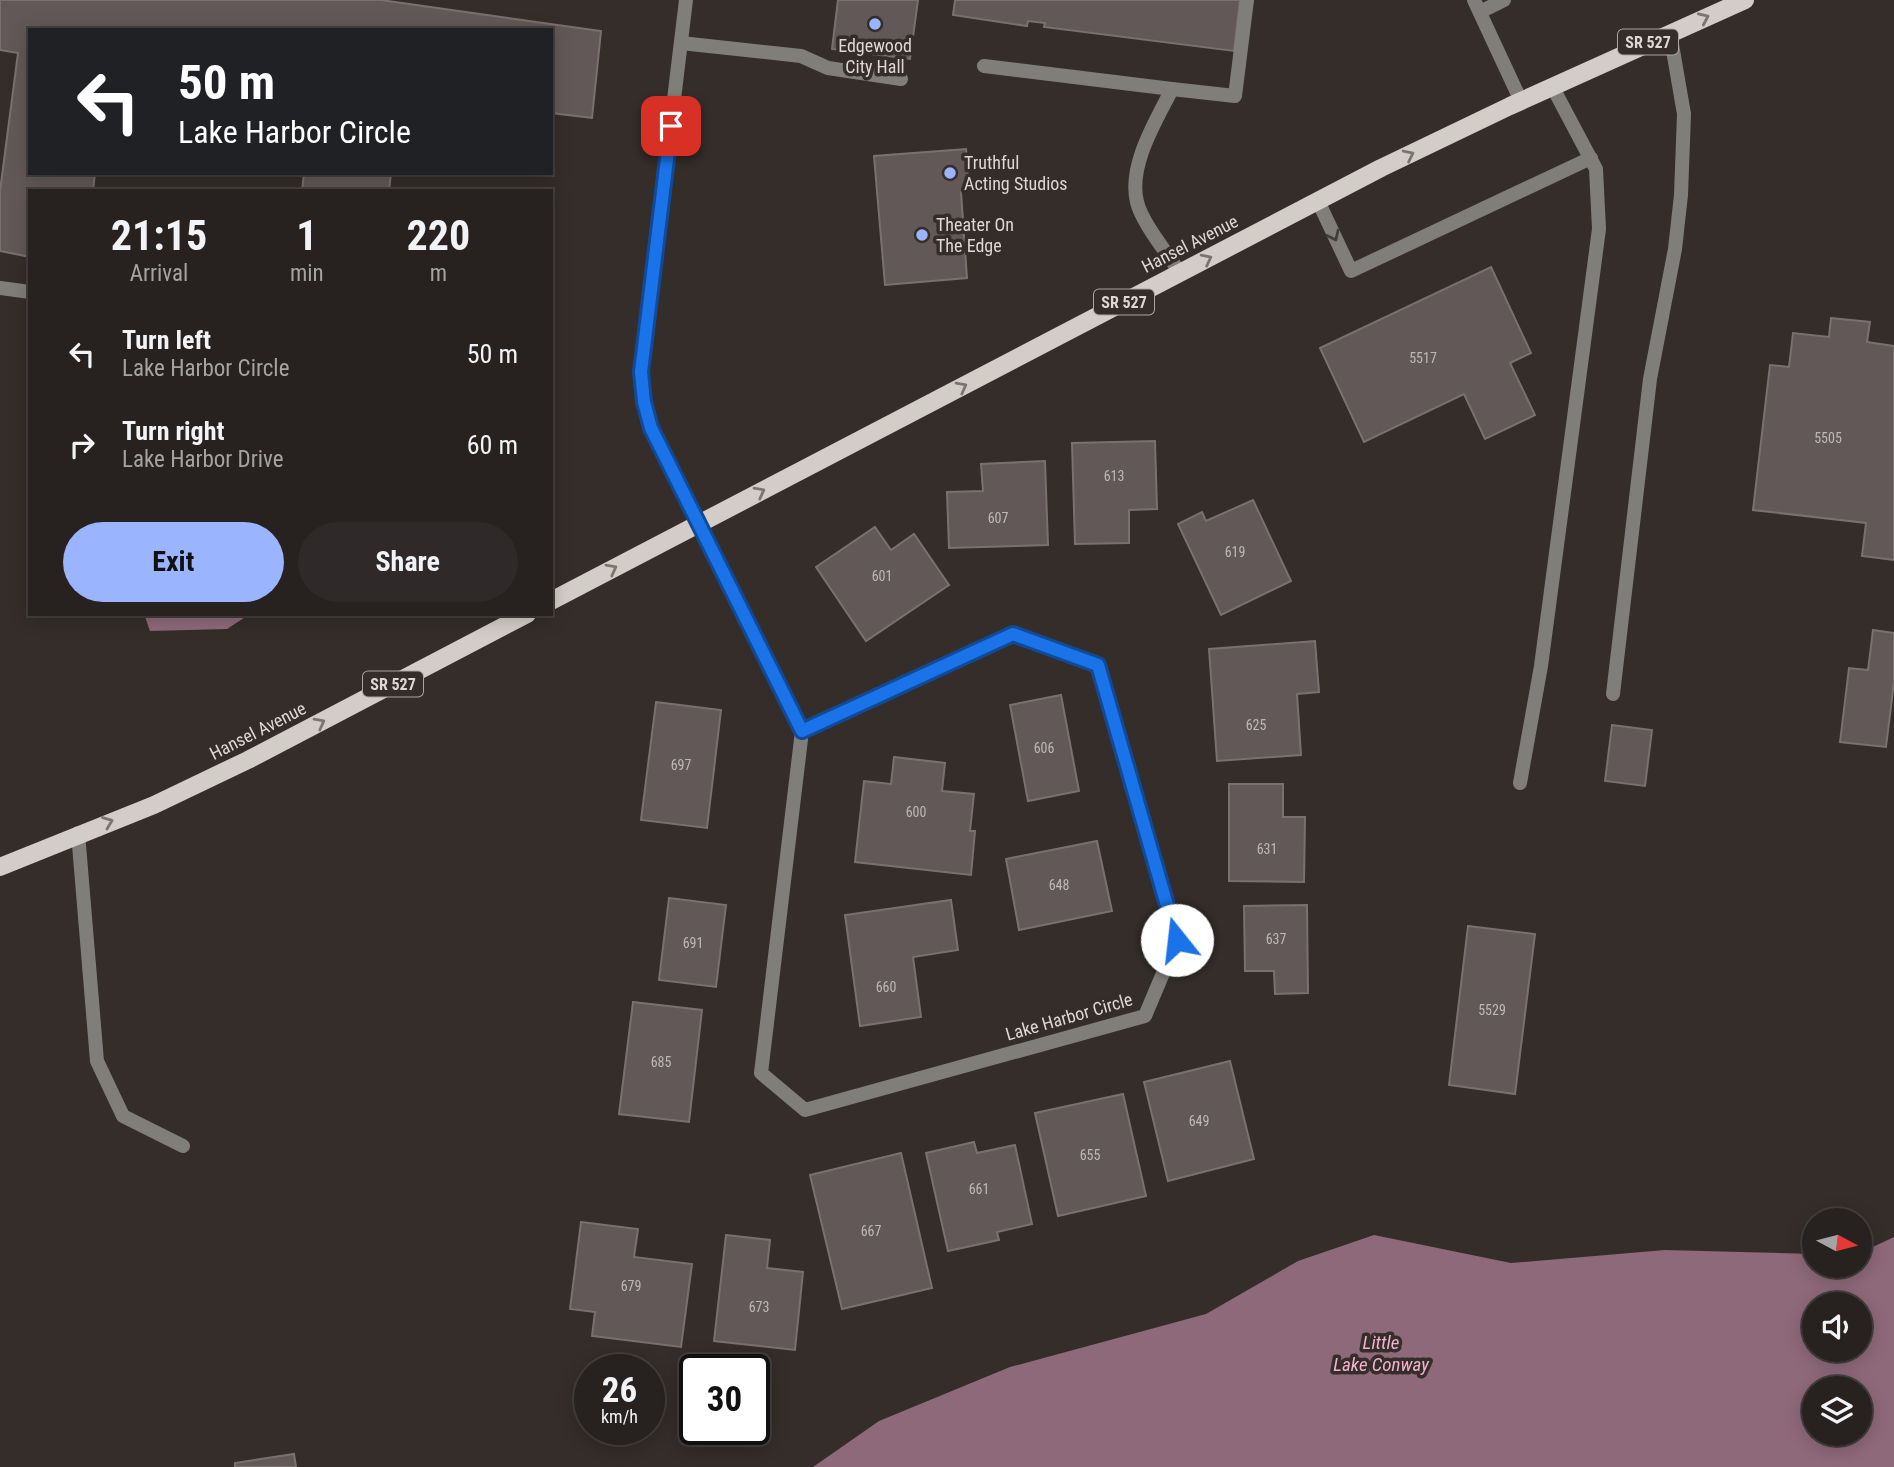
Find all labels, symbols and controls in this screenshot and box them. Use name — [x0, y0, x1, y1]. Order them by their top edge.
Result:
one-way arrow — [1696, 12, 1709, 26]
marker: Edgewood City Hall — [867, 16, 883, 32]
road number: SR 527 — [1618, 30, 1678, 54]
place label: Edgewood City Hall — [838, 35, 912, 77]
text: 50 m — [178, 54, 275, 111]
icon: left — [63, 56, 154, 147]
pin — [641, 96, 701, 156]
icon: arrive — [652, 107, 690, 145]
text: Lake Harbor Circle — [178, 113, 411, 151]
one-way arrow — [1402, 149, 1414, 163]
place label: Truthful Acting Studios — [964, 152, 1068, 194]
marker: Truthful Acting Studios — [942, 165, 958, 181]
street label: Hansel Avenue — [1138, 210, 1241, 277]
text: 21:15 — [111, 211, 207, 260]
text: 1 — [296, 211, 317, 260]
text: 220 — [406, 211, 470, 260]
place label: Theater On The Edge — [936, 214, 1014, 256]
marker: Theater On The Edge — [914, 227, 930, 243]
one-way arrow — [1326, 229, 1340, 241]
one-way arrow — [1200, 254, 1212, 267]
text: Arrival — [130, 260, 188, 287]
text: min — [290, 260, 324, 287]
text: m — [430, 260, 447, 287]
road number: SR 527 — [1094, 290, 1154, 314]
text: Turn left — [122, 325, 211, 355]
icon: left — [63, 335, 101, 373]
text: 50 m — [467, 339, 518, 369]
house number: 5517 — [1409, 350, 1437, 366]
text: Lake Harbor Circle — [122, 355, 289, 382]
one-way arrow — [954, 381, 967, 395]
text: Turn right — [122, 416, 224, 446]
icon: right — [63, 426, 101, 464]
text: 60 m — [467, 430, 518, 460]
house number: 5505 — [1814, 430, 1842, 446]
text: Lake Harbor Drive — [122, 446, 284, 473]
house number: 613 — [1104, 468, 1124, 484]
one-way arrow — [753, 487, 765, 500]
house number: 607 — [988, 510, 1008, 526]
button: Exit — [63, 522, 284, 602]
button: Share — [298, 522, 518, 602]
house number: 619 — [1225, 544, 1245, 560]
one-way arrow — [605, 564, 617, 578]
house number: 601 — [872, 568, 892, 584]
road number: SR 527 — [363, 671, 423, 696]
street label: Hansel Avenue — [206, 697, 309, 764]
one-way arrow — [313, 717, 325, 731]
house number: 625 — [1246, 717, 1266, 733]
house number: 606 — [1034, 740, 1054, 756]
house number: 697 — [671, 757, 691, 773]
house number: 600 — [906, 804, 926, 820]
one-way arrow — [101, 816, 113, 830]
house number: 631 — [1257, 841, 1277, 857]
house number: 648 — [1049, 877, 1069, 893]
position arrow — [1140, 903, 1214, 977]
house number: 637 — [1266, 931, 1286, 947]
house number: 691 — [683, 935, 703, 951]
house number: 660 — [876, 979, 896, 995]
street label: Lake Harbor Circle — [1003, 988, 1135, 1045]
house number: 5529 — [1478, 1002, 1506, 1018]
house number: 685 — [651, 1054, 671, 1070]
house number: 649 — [1189, 1113, 1209, 1129]
house number: 655 — [1080, 1147, 1100, 1163]
house number: 661 — [969, 1181, 989, 1197]
north arrow — [1802, 1208, 1872, 1278]
map controls — [1802, 1208, 1872, 1446]
house number: 667 — [861, 1223, 881, 1239]
house number: 679 — [621, 1278, 641, 1294]
button: sound — [1802, 1292, 1872, 1362]
house number: 673 — [749, 1299, 769, 1315]
water label: Little Lake Conway — [1333, 1331, 1430, 1376]
speed limit sign: 30 — [679, 1354, 770, 1445]
text: 26 — [602, 1370, 637, 1411]
button: layers — [1802, 1376, 1872, 1446]
text: km/h — [601, 1406, 638, 1427]

